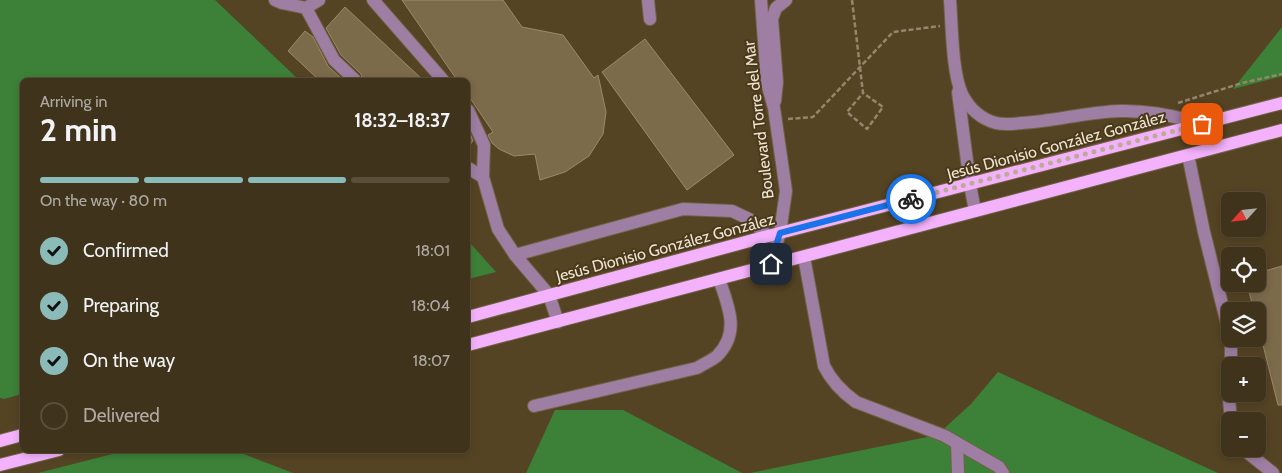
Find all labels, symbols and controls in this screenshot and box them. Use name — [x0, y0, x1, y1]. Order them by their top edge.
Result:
street label: Boulevard Torre del Mar — [739, 39, 778, 200]
text: Arriving in — [40, 92, 107, 111]
pin — [1181, 103, 1223, 145]
street label: Jesús Dionisio González González — [944, 107, 1168, 184]
text: 18:32–18:37 — [354, 109, 450, 132]
text: 2 min — [40, 110, 117, 149]
icon: bag — [1188, 110, 1216, 138]
courier — [886, 174, 936, 224]
icon: bike — [897, 185, 925, 213]
text: On the way · 80 m — [40, 191, 167, 210]
north arrow — [1221, 192, 1266, 238]
map controls — [1221, 192, 1266, 457]
street label: Jesús Dionisio González González — [553, 209, 777, 286]
icon: check — [40, 237, 68, 265]
text: Confirmed — [83, 239, 169, 262]
text: 18:01 — [415, 241, 450, 260]
pin — [750, 243, 792, 285]
button: locate — [1221, 247, 1266, 292]
icon: home — [757, 250, 785, 278]
icon: check — [40, 292, 68, 320]
text: Preparing — [83, 294, 159, 317]
text: 18:04 — [411, 296, 450, 315]
button: layers — [1221, 302, 1266, 347]
icon: check — [40, 347, 68, 375]
text: On the way — [83, 349, 175, 372]
text: 18:07 — [413, 351, 450, 370]
button: + — [1221, 357, 1266, 402]
text: Delivered — [83, 404, 160, 427]
button: − — [1221, 412, 1266, 457]

